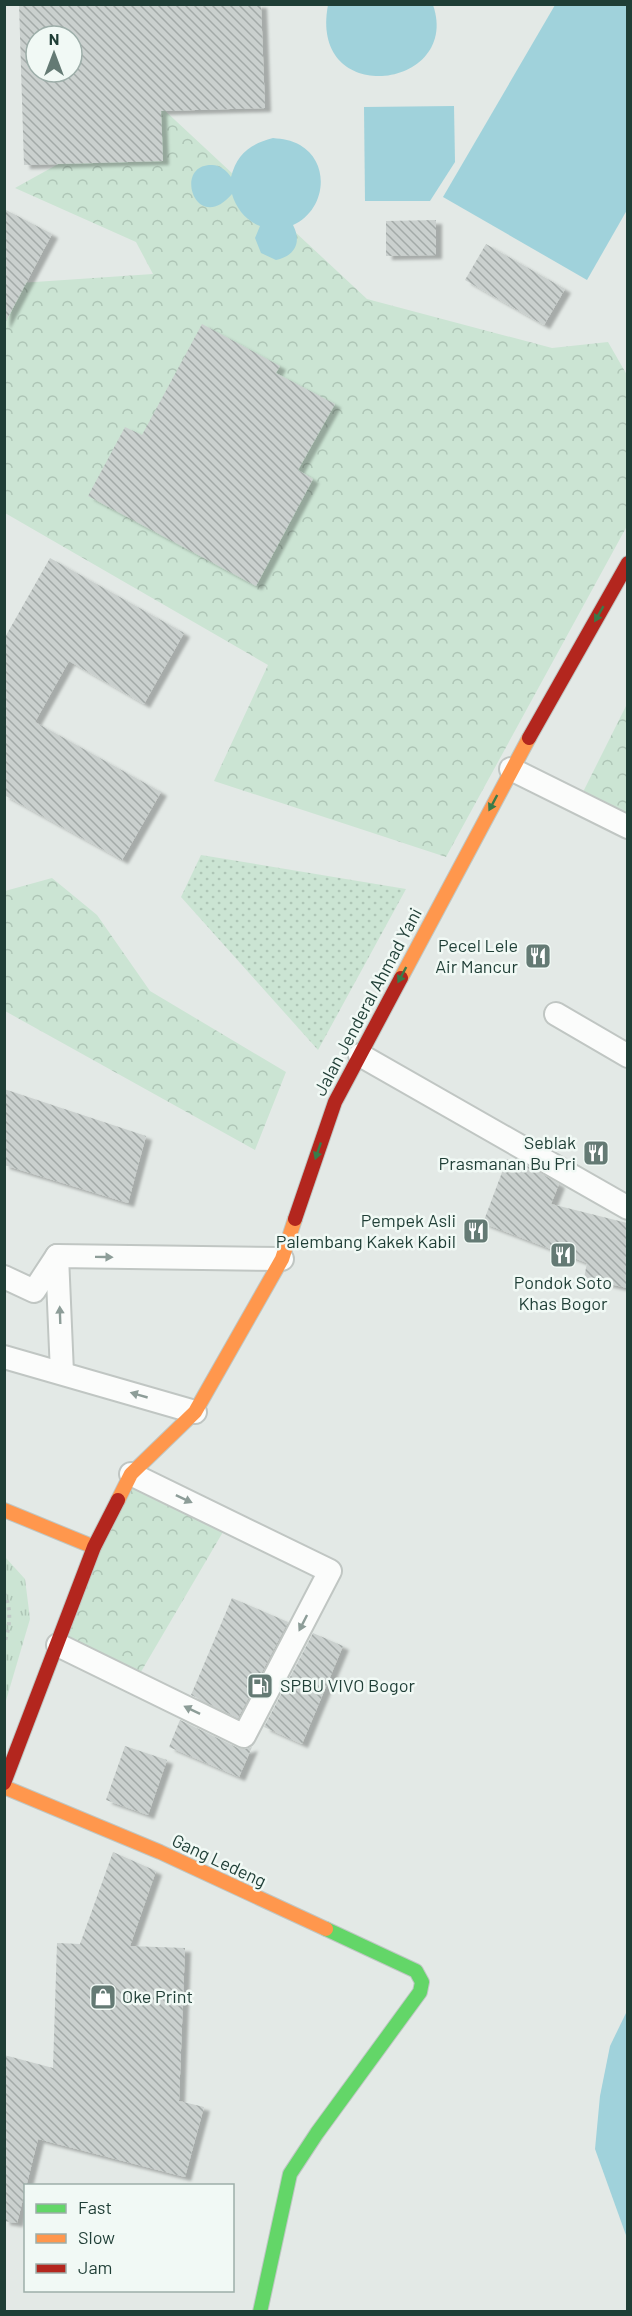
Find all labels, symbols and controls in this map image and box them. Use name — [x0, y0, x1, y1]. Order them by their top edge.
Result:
north arrow — [24, 24, 84, 84]
text: N — [49, 29, 59, 48]
one-way arrow — [594, 606, 604, 623]
one-way arrow — [488, 795, 498, 812]
street label: Jalan Jenderal Ahmad Yani — [308, 904, 426, 1099]
place label: Pecel Lele Air Mancur — [435, 934, 518, 977]
restaurant icon: Pecel Lele Air Mancur — [523, 941, 553, 971]
one-way arrow — [397, 967, 407, 984]
place label: Seblak Prasmanan Bu Pri — [439, 1131, 576, 1174]
restaurant icon: Seblak Prasmanan Bu Pri — [581, 1138, 611, 1168]
one-way arrow — [313, 1142, 323, 1160]
place label: Pempek Asli Palembang Kakek Kabil — [276, 1209, 456, 1252]
restaurant icon: Pempek Asli Palembang Kakek Kabil — [461, 1216, 491, 1246]
restaurant icon: Pondok Soto Khas Bogor — [548, 1240, 578, 1270]
one-way arrow — [94, 1252, 113, 1261]
place label: Pondok Soto Khas Bogor — [514, 1271, 612, 1314]
one-way arrow — [55, 1305, 64, 1324]
one-way arrow — [129, 1390, 147, 1399]
one-way arrow — [176, 1494, 193, 1503]
one-way arrow — [298, 1615, 308, 1632]
fuel station icon: SPBU VIVO Bogor — [245, 1671, 275, 1701]
place label: SPBU VIVO Bogor — [280, 1674, 416, 1696]
one-way arrow — [183, 1706, 200, 1715]
street label: Gang Ledeng — [169, 1829, 270, 1892]
shop icon: Oke Print — [88, 1982, 118, 2012]
place label: Oke Print — [122, 1985, 193, 2007]
legend — [24, 2184, 234, 2292]
text: Fast — [78, 2196, 112, 2218]
text: Slow — [78, 2226, 115, 2248]
text: Jam — [78, 2256, 112, 2278]

